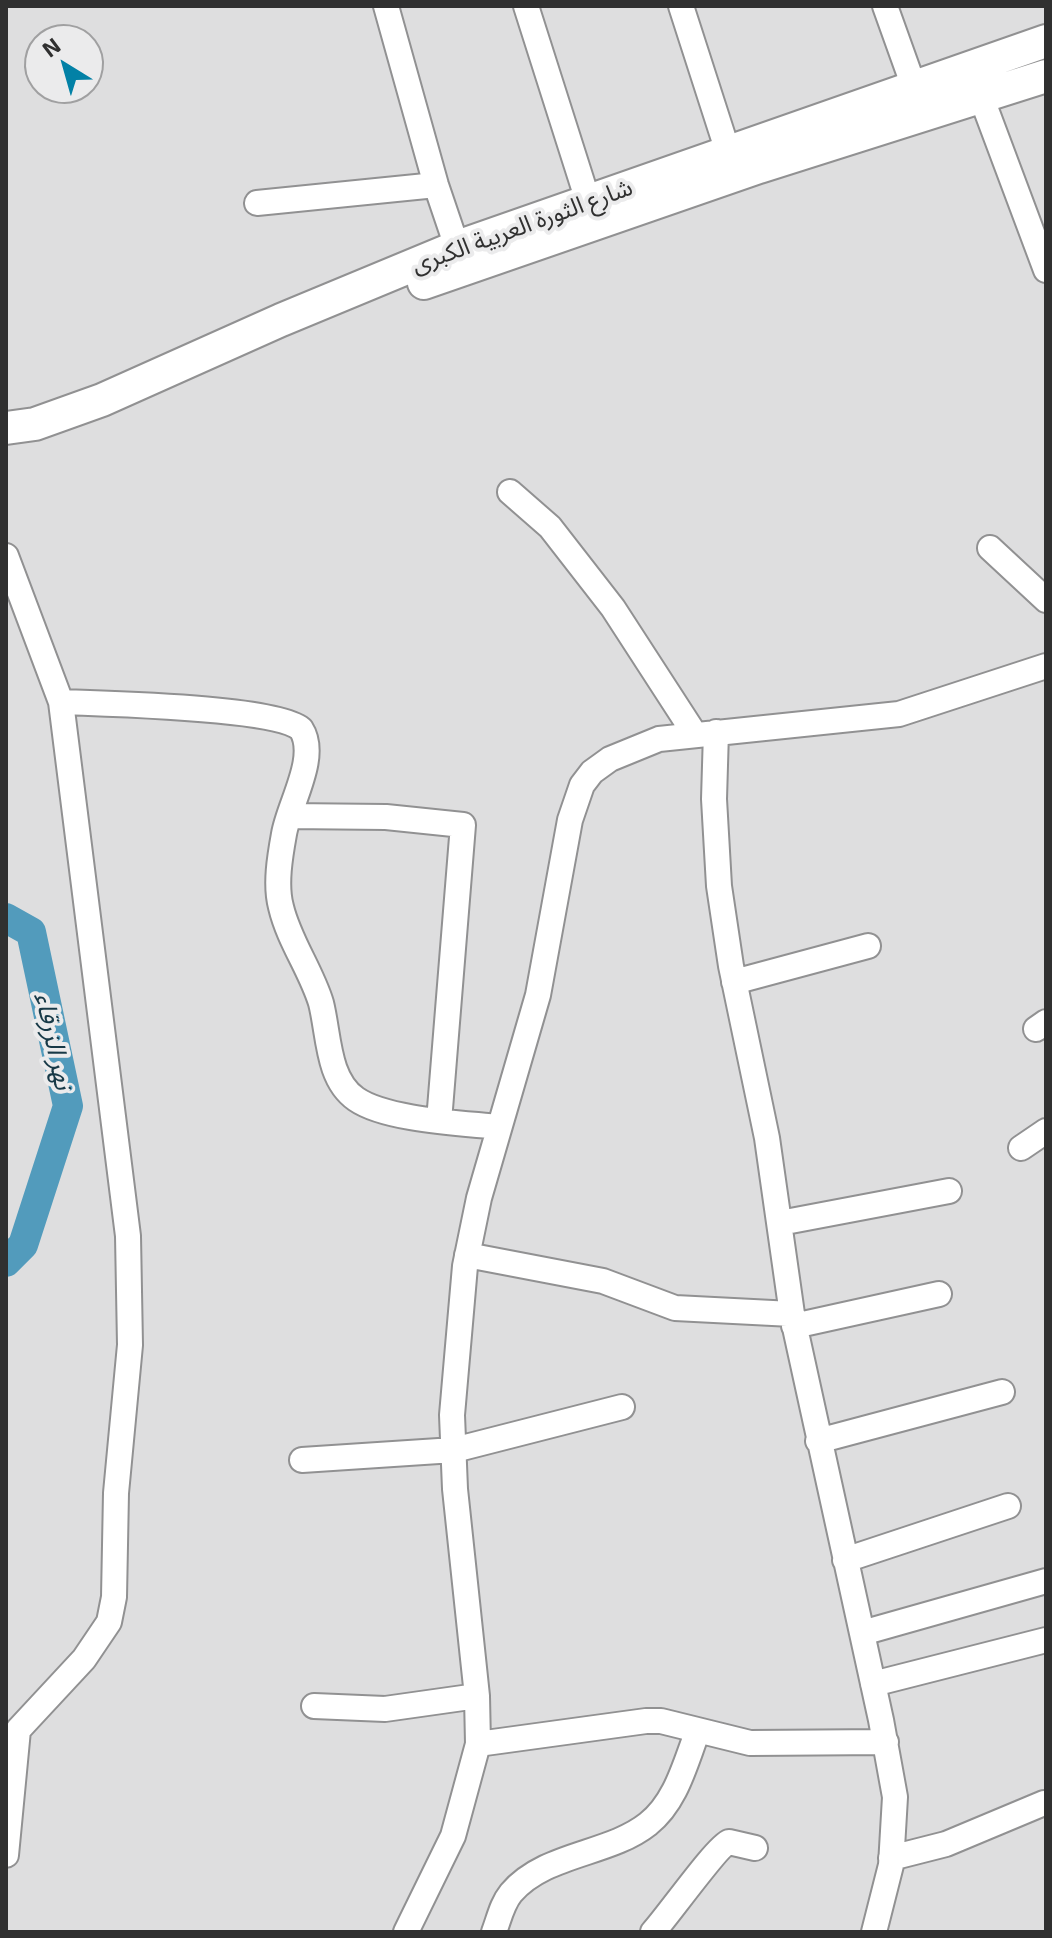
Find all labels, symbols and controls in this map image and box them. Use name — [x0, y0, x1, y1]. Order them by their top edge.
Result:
north arrow — [24, 24, 104, 104]
text: N — [37, 31, 65, 62]
street label: شارع الثورة العربية الكبرى — [408, 173, 636, 279]
water label: نهر الزرقاء — [29, 990, 79, 1092]

